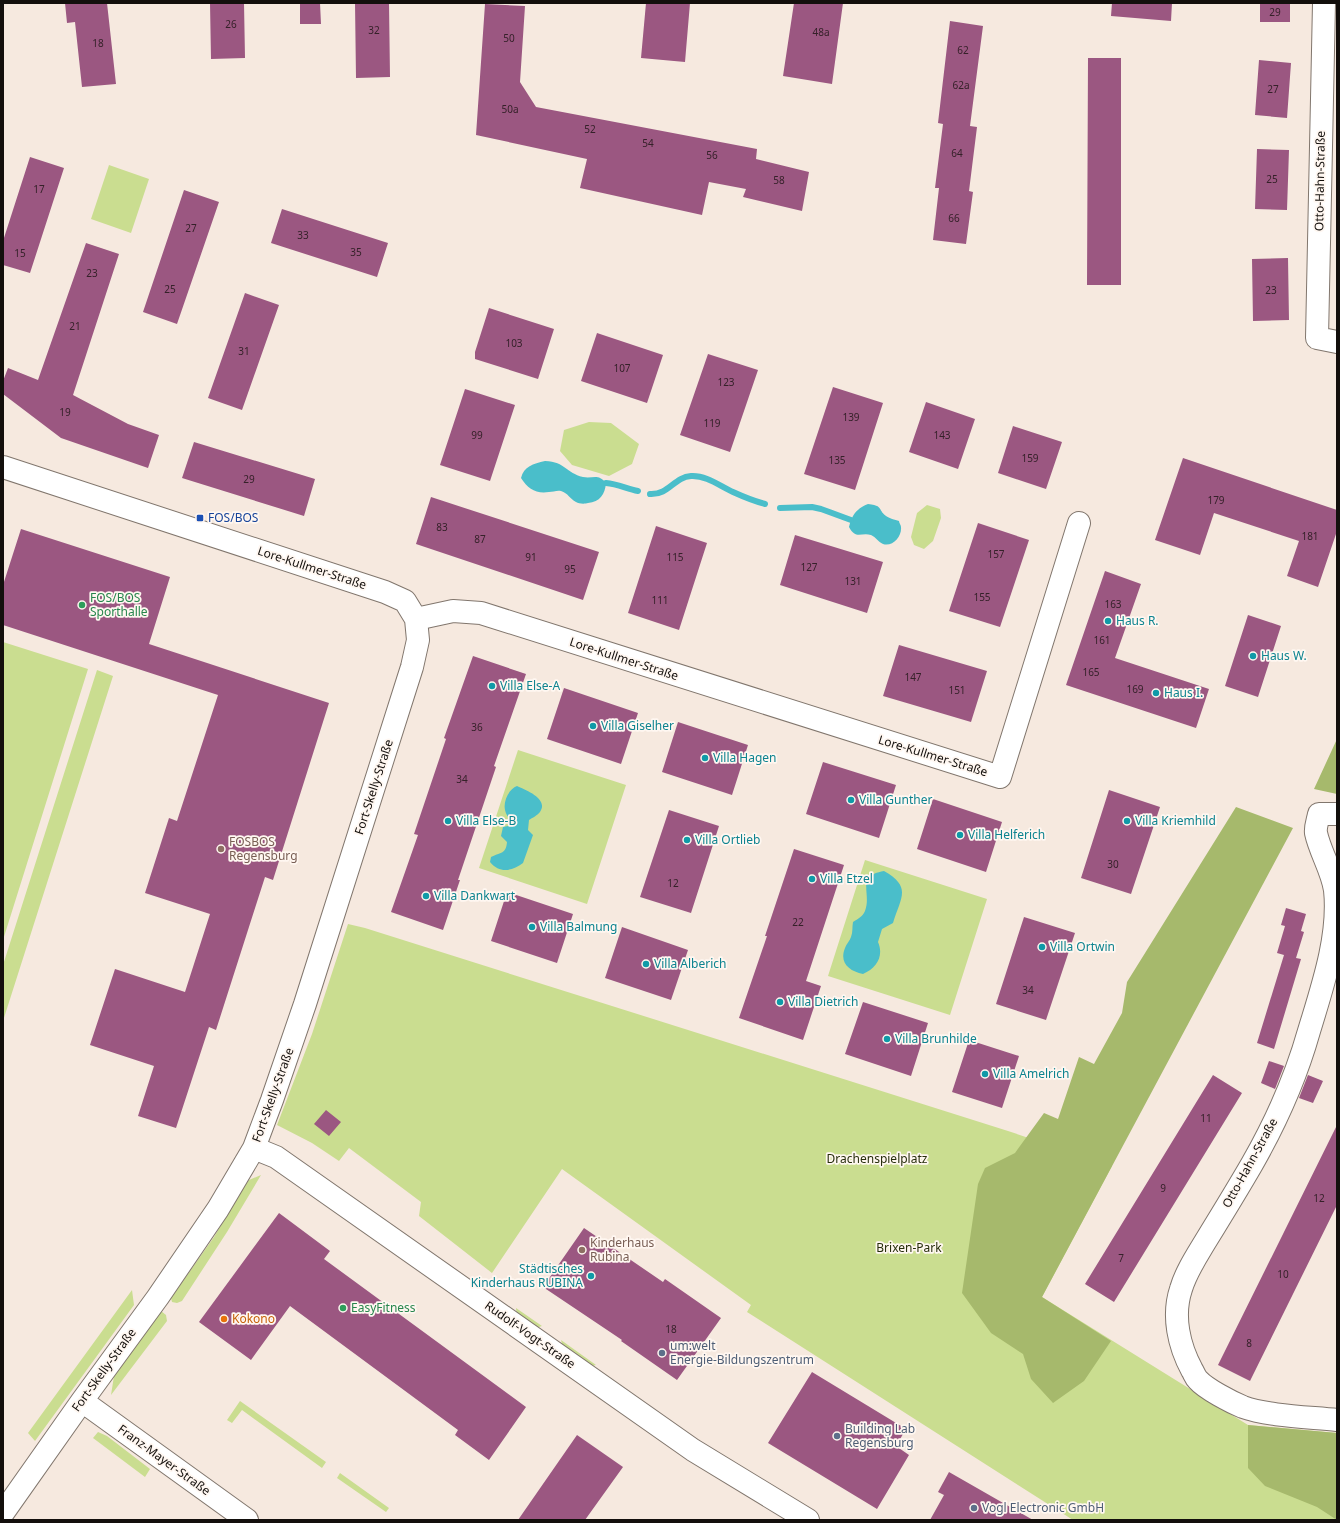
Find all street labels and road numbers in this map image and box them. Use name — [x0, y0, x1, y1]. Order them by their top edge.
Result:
street label: Otto-Hahn-Straße — [1310, 131, 1329, 231]
street label: Lore-Kullmer-Straße — [256, 542, 369, 593]
street label: Lore-Kullmer-Straße — [568, 633, 681, 684]
street label: Lore-Kullmer-Straße — [876, 731, 990, 780]
street label: Fort-Skelly-Straße — [350, 737, 397, 837]
street label: Fort-Skelly-Straße — [248, 1045, 298, 1144]
street label: Otto-Hahn-Straße — [1218, 1115, 1281, 1211]
street label: Rudolf-Vogt-Straße — [482, 1297, 579, 1372]
street label: Fort-Skelly-Straße — [68, 1324, 140, 1415]
street label: Franz-Mayer-Straße — [115, 1420, 214, 1499]

